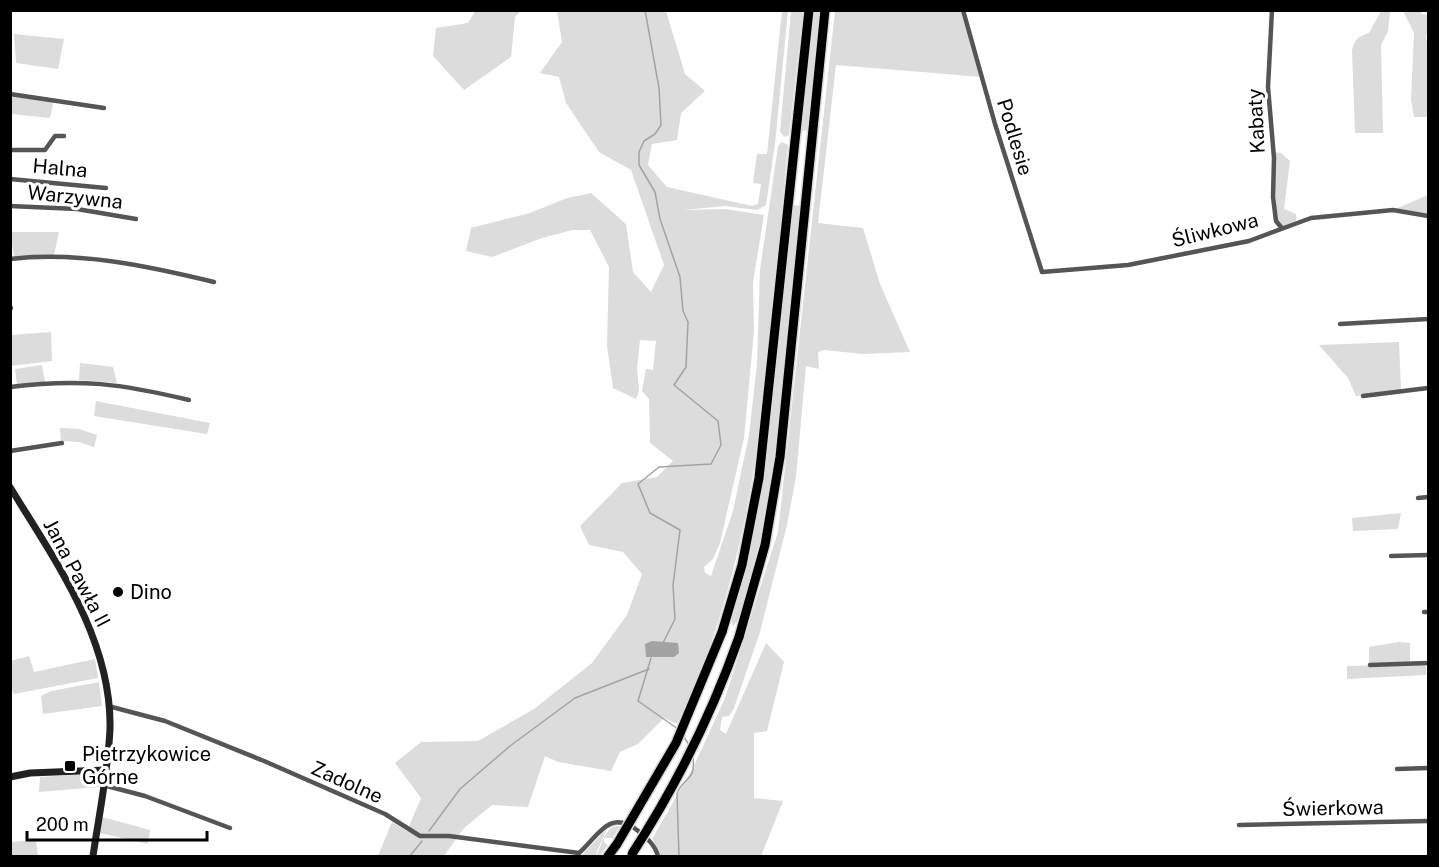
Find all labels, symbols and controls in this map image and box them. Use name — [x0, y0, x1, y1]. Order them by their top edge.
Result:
street label: Kabaty — [1242, 87, 1270, 154]
street label: Podlesie — [992, 96, 1038, 178]
street label: Halna — [32, 154, 88, 182]
street label: Warzywna — [26, 180, 124, 214]
street label: Śliwkowa — [1169, 207, 1261, 252]
street label: Jana Pawła II — [38, 515, 116, 631]
place label: Dino — [130, 580, 172, 604]
marker: Dino — [111, 585, 125, 599]
place label: Pietrzykowice Górne — [82, 742, 211, 789]
street label: Zadolne — [307, 756, 387, 808]
marker: Pietrzykowice Górne — [63, 759, 77, 773]
street label: Świerkowa — [1282, 794, 1384, 821]
scale bar — [27, 804, 207, 842]
text: 200 m — [36, 814, 89, 835]

